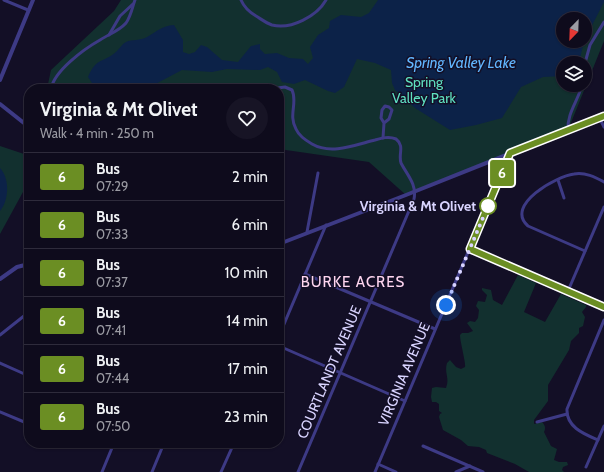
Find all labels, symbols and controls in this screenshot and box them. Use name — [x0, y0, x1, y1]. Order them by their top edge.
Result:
north arrow — [556, 12, 592, 48]
map controls — [556, 12, 592, 92]
water label: Spring Valley Lake — [406, 54, 516, 72]
button: layers — [556, 56, 592, 92]
park label: Spring Valley Park — [392, 73, 457, 107]
button: heart — [226, 97, 268, 139]
text: Virginia & Mt Olivet — [40, 98, 198, 121]
text: Walk · 4 min · 250 m — [40, 125, 154, 141]
text: Bus — [96, 160, 120, 178]
line badge: 6 — [489, 160, 515, 186]
text: 6 — [498, 164, 506, 182]
text: 6 — [58, 168, 66, 186]
text: 2 min — [232, 168, 268, 186]
text: 07:29 — [96, 178, 128, 194]
place label: Virginia & Mt Olivet — [360, 197, 476, 215]
marker: Virginia & Mt Olivet — [479, 197, 497, 215]
text: Bus — [96, 208, 120, 226]
text: 6 — [58, 216, 66, 234]
text: 6 min — [231, 216, 268, 234]
text: 07:33 — [96, 226, 128, 242]
text: Bus — [96, 256, 120, 274]
text: 6 — [58, 264, 66, 282]
text: 10 min — [225, 264, 268, 282]
district label: BURKE ACRES — [301, 273, 405, 291]
text: 07:37 — [96, 274, 128, 290]
your location — [436, 295, 456, 315]
street label: COURTLANDT AVENUE — [293, 302, 365, 441]
text: Bus — [96, 304, 120, 322]
text: 6 — [58, 312, 66, 330]
text: 14 min — [226, 312, 268, 330]
street label: VIRGINIA AVENUE — [374, 319, 434, 428]
text: 07:41 — [96, 322, 126, 338]
text: Bus — [96, 352, 120, 370]
text: 6 — [58, 360, 66, 378]
text: 17 min — [227, 360, 268, 378]
text: 07:44 — [96, 370, 129, 386]
text: Bus — [96, 400, 120, 418]
text: 6 — [58, 408, 66, 426]
text: 23 min — [224, 408, 268, 426]
text: 07:50 — [96, 418, 130, 434]

